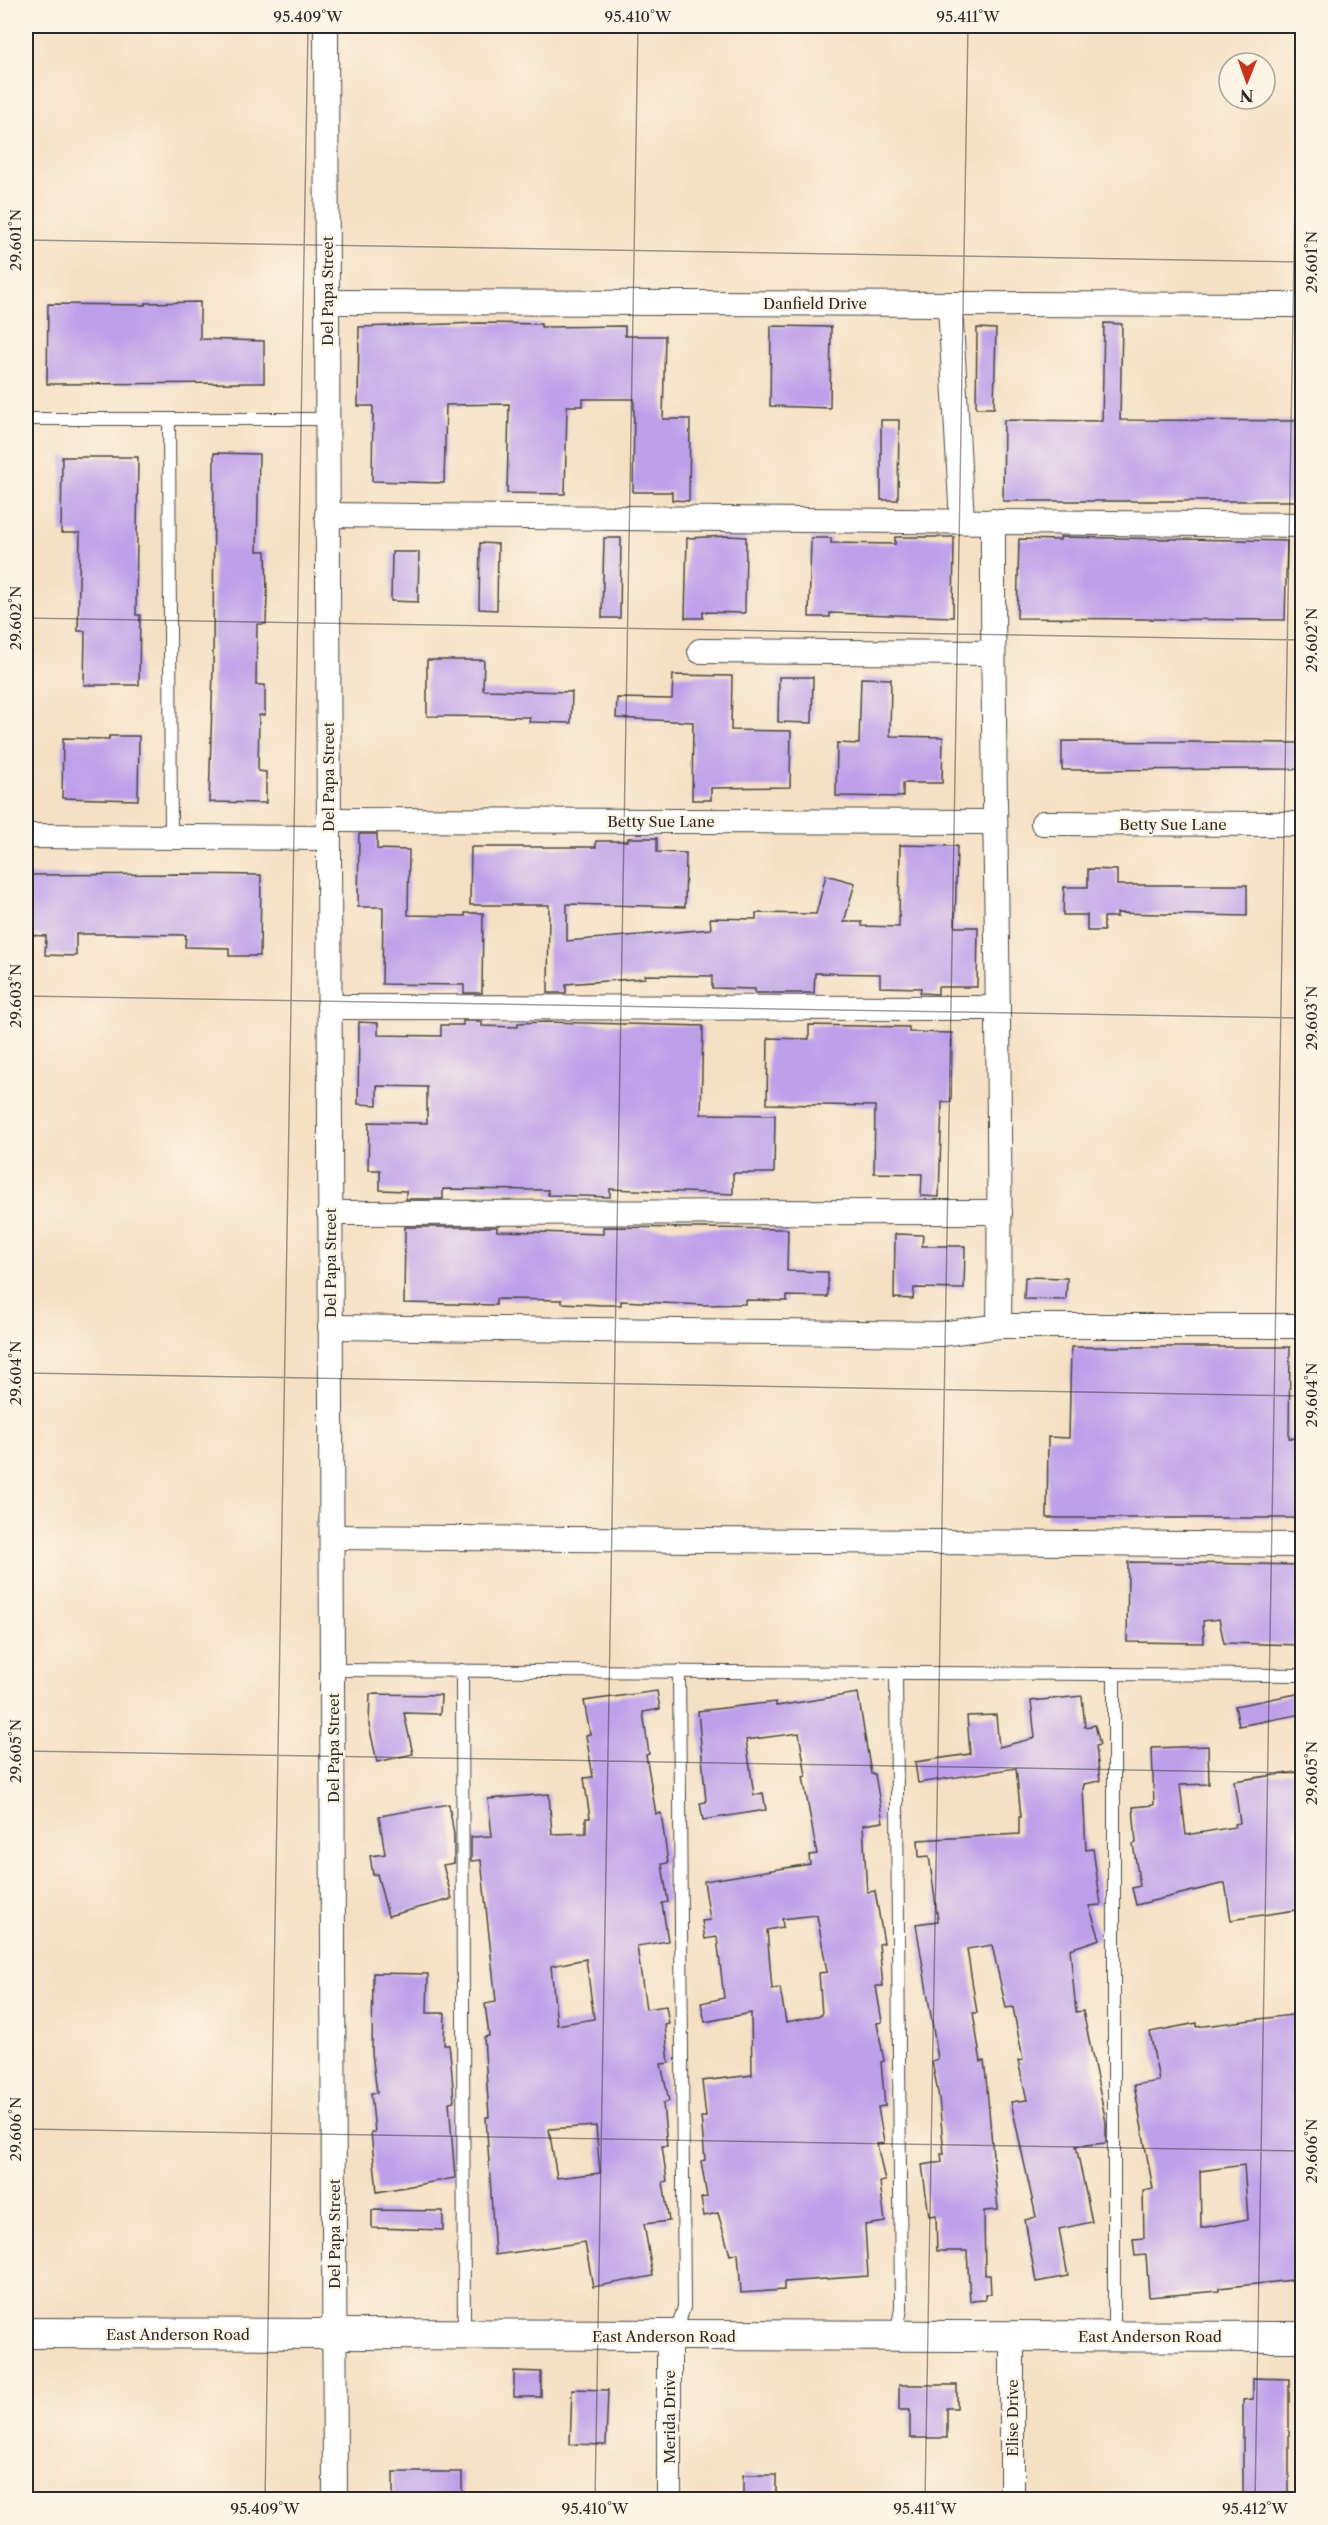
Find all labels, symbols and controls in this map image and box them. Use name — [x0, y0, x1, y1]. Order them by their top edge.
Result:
text: 95.409°W — [273, 7, 343, 26]
text: 95.410°W — [605, 7, 672, 26]
text: 95.411°W — [936, 7, 1000, 26]
north arrow — [1217, 51, 1277, 111]
text: N — [1240, 86, 1254, 106]
text: 29.601°N — [6, 209, 25, 271]
text: 29.601°N — [1302, 231, 1321, 293]
street label: Del Papa Street — [318, 235, 337, 346]
street label: Danfield Drive — [763, 294, 867, 313]
text: 29.602°N — [6, 586, 25, 650]
text: 29.602°N — [1302, 608, 1321, 672]
street label: Del Papa Street — [319, 721, 338, 832]
street label: Betty Sue Lane — [607, 812, 715, 831]
street label: Betty Sue Lane — [1119, 815, 1227, 834]
text: 29.603°N — [6, 964, 25, 1028]
text: 29.603°N — [1302, 986, 1321, 1050]
street label: Del Papa Street — [321, 1207, 340, 1318]
text: 29.604°N — [6, 1341, 25, 1405]
text: 29.604°N — [1302, 1363, 1321, 1427]
street label: Del Papa Street — [324, 1692, 343, 1803]
text: 29.605°N — [6, 1719, 25, 1783]
text: 29.605°N — [1302, 1741, 1321, 1805]
text: 29.606°N — [6, 2097, 25, 2161]
text: 29.606°N — [1302, 2119, 1321, 2183]
street label: Del Papa Street — [325, 2178, 344, 2289]
street label: East Anderson Road — [106, 2325, 250, 2344]
street label: East Anderson Road — [592, 2327, 736, 2346]
street label: East Anderson Road — [1078, 2327, 1222, 2346]
street label: Merida Drive — [660, 2370, 679, 2464]
street label: Elise Drive — [1003, 2379, 1022, 2457]
text: 95.409°W — [230, 2499, 300, 2518]
text: 95.410°W — [562, 2499, 629, 2518]
text: 95.411°W — [893, 2499, 957, 2518]
text: 95.412°W — [1222, 2499, 1289, 2518]

